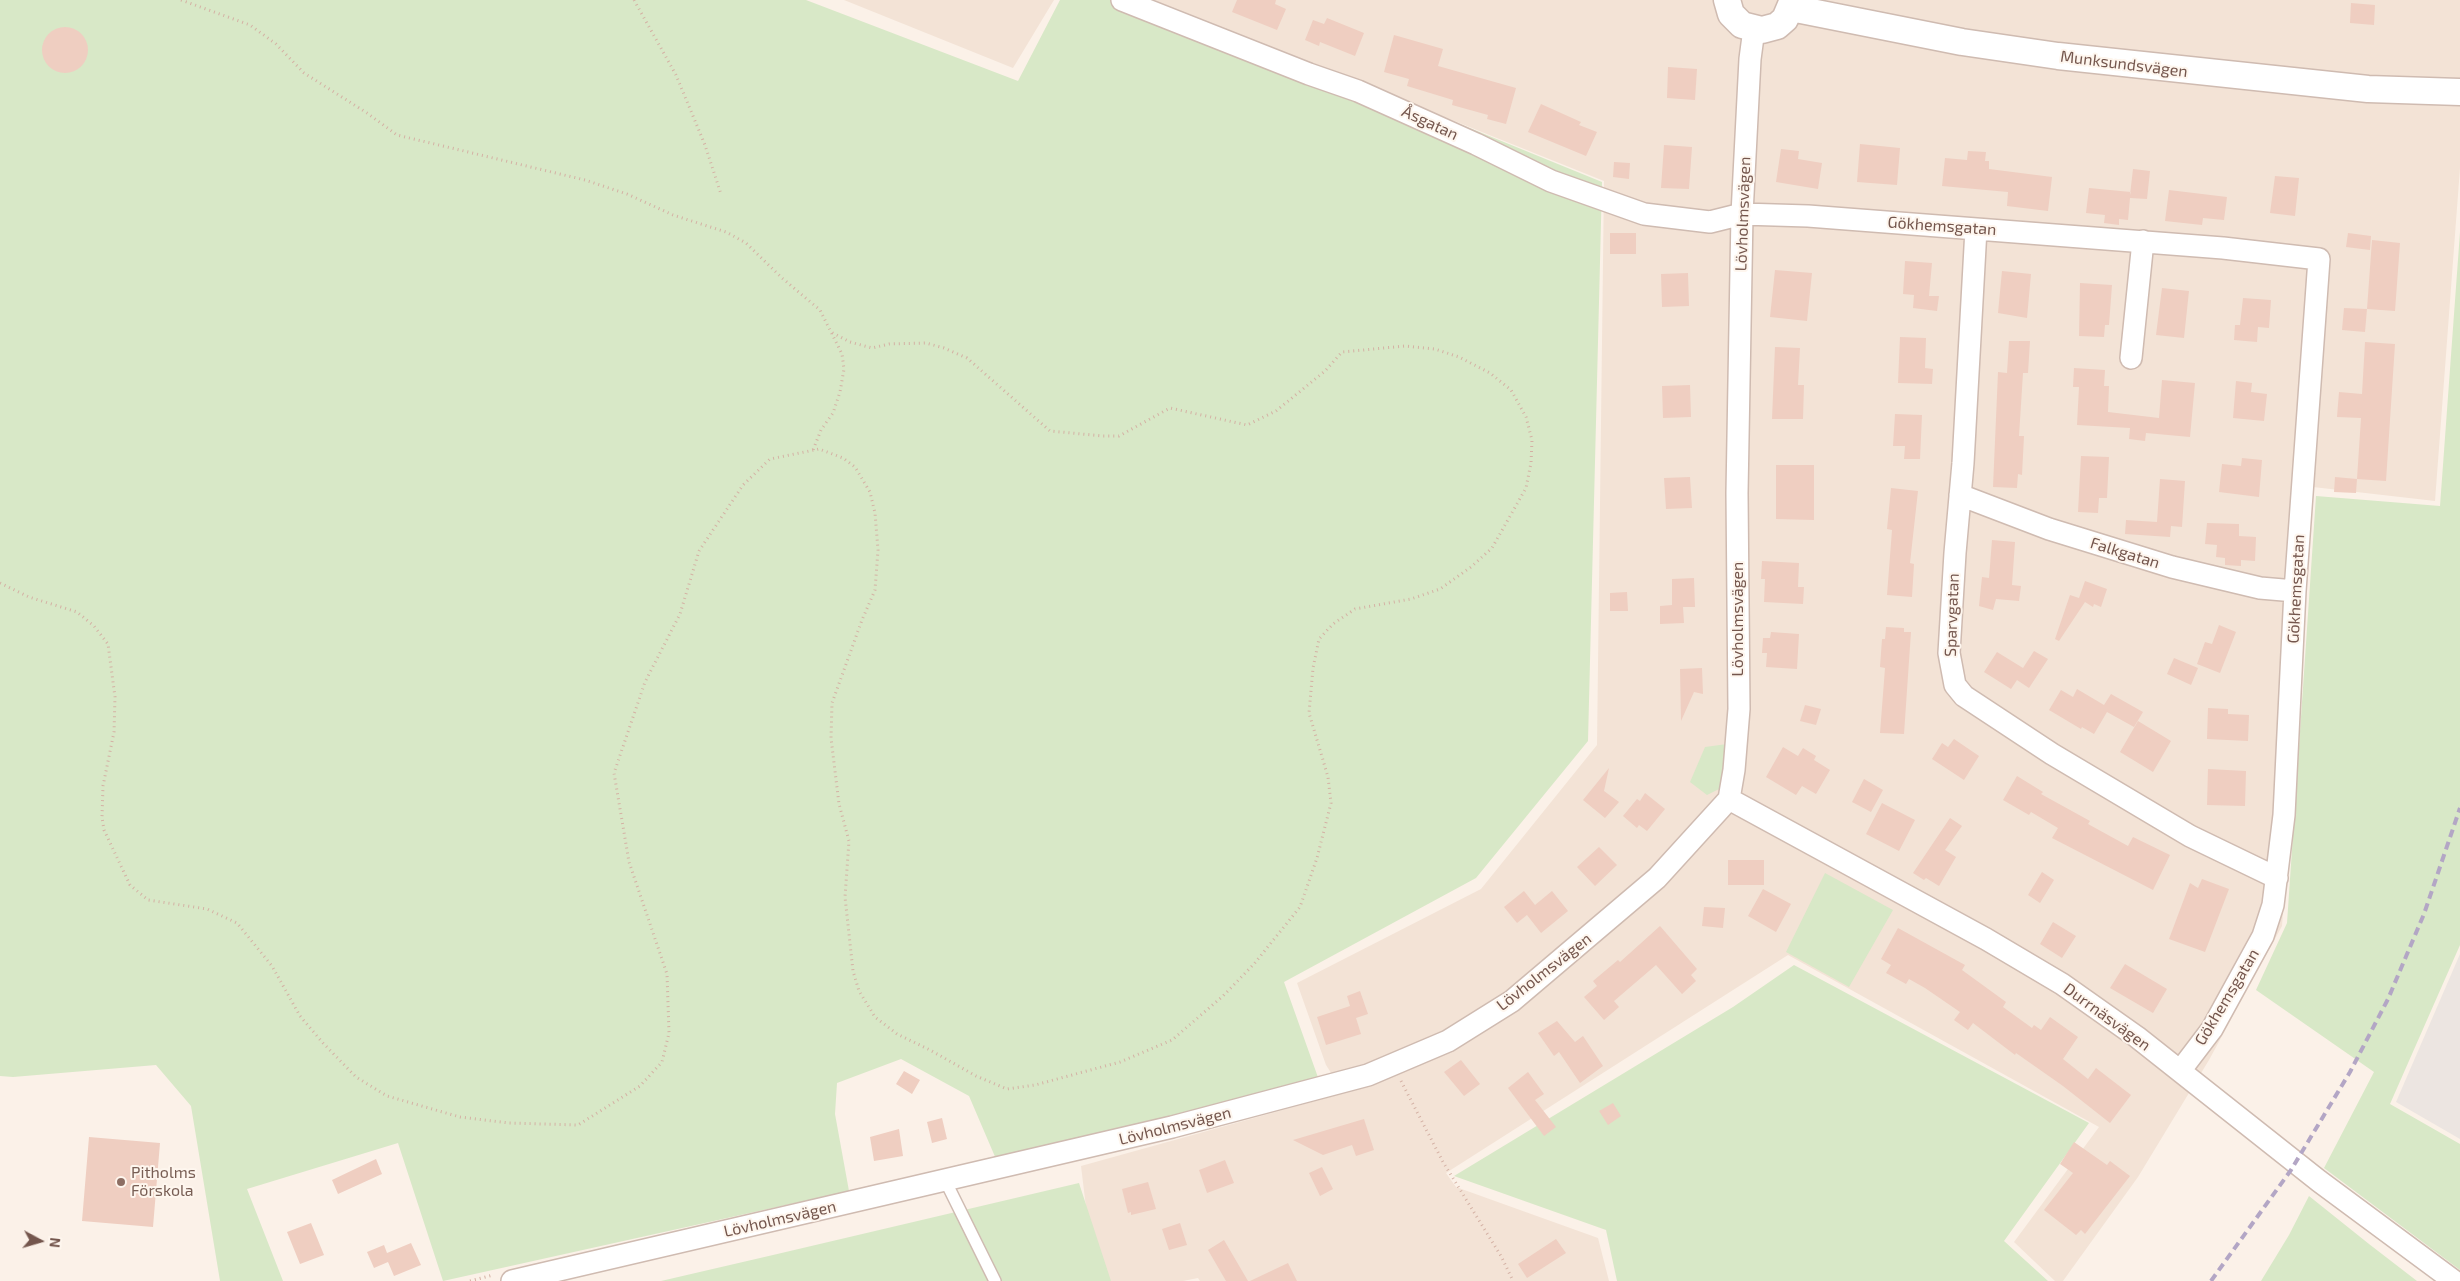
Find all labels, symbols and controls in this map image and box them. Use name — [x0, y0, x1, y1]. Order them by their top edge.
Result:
street label: Munksundsvägen — [2059, 47, 2189, 81]
street label: Åsgatan — [1399, 102, 1461, 144]
street label: Lövholmsvägen — [1731, 156, 1755, 272]
street label: Gökhemsgatan — [1887, 213, 1997, 239]
street label: Falkgatan — [2088, 533, 2162, 573]
street label: Gökhemsgatan — [2284, 534, 2308, 644]
street label: Lövholmsvägen — [1728, 562, 1748, 676]
street label: Sparvgatan — [1941, 573, 1963, 657]
street label: Lövholmsvägen — [1493, 929, 1595, 1015]
street label: Gökhemsgatan — [2191, 945, 2263, 1049]
street label: Durrnäsvägen — [2060, 979, 2154, 1055]
street label: Lövholmsvägen — [1117, 1103, 1233, 1149]
place label: Pitholms Förskola — [131, 1163, 196, 1201]
marker: Pitholms Förskola — [115, 1176, 127, 1188]
street label: Lövholmsvägen — [722, 1197, 838, 1241]
north arrow — [15, 1216, 65, 1266]
text: N — [46, 1237, 64, 1249]

